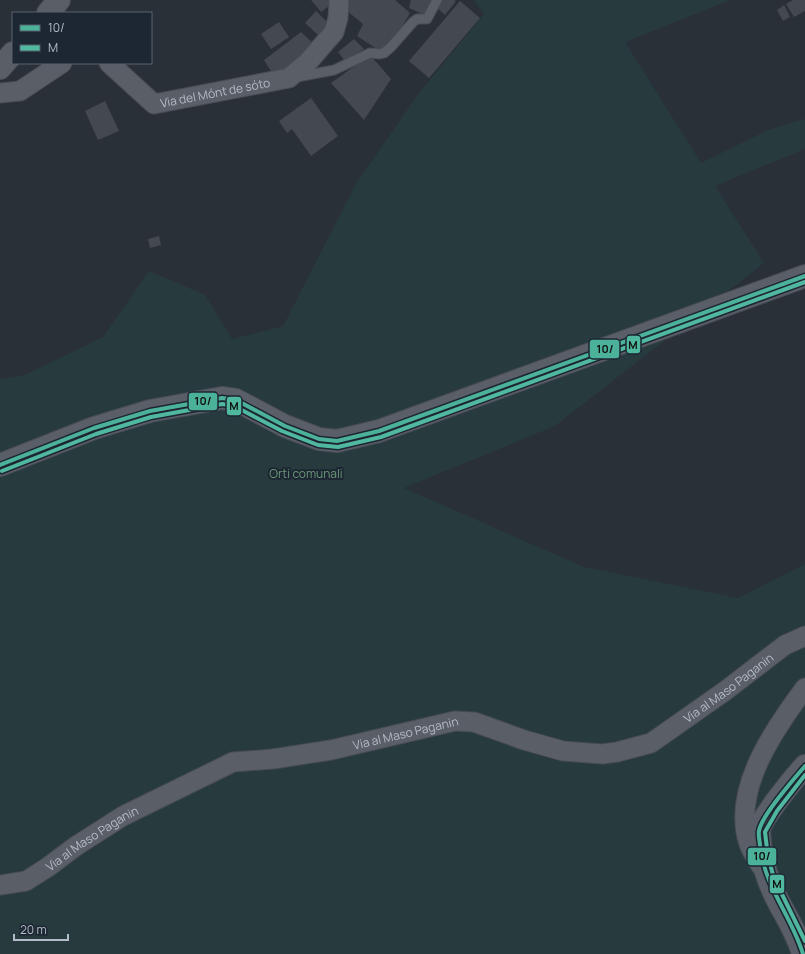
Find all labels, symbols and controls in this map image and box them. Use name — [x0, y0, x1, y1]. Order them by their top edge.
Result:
legend — [12, 12, 152, 64]
text: 10/ — [48, 19, 65, 36]
text: M — [48, 39, 58, 56]
street label: Via del Mónt de sóto — [159, 73, 271, 111]
line badge: M — [626, 335, 641, 354]
text: M — [628, 337, 638, 352]
line badge: 10/ — [589, 339, 620, 359]
text: 10/ — [597, 341, 614, 356]
line badge: 10/ — [188, 392, 218, 411]
text: 10/ — [195, 393, 212, 408]
line badge: M — [226, 396, 242, 416]
text: M — [229, 398, 239, 413]
park label: Orti comunali — [269, 465, 343, 482]
street label: Via al Maso Paganin — [680, 649, 777, 726]
street label: Via al Maso Paganin — [351, 712, 460, 753]
street label: Via al Maso Paganin — [42, 801, 141, 875]
line badge: 10/ — [747, 847, 777, 866]
text: 10/ — [754, 848, 771, 863]
line badge: M — [769, 874, 785, 894]
text: M — [772, 876, 782, 891]
scale bar — [14, 916, 68, 942]
text: 20 m — [20, 921, 47, 938]

